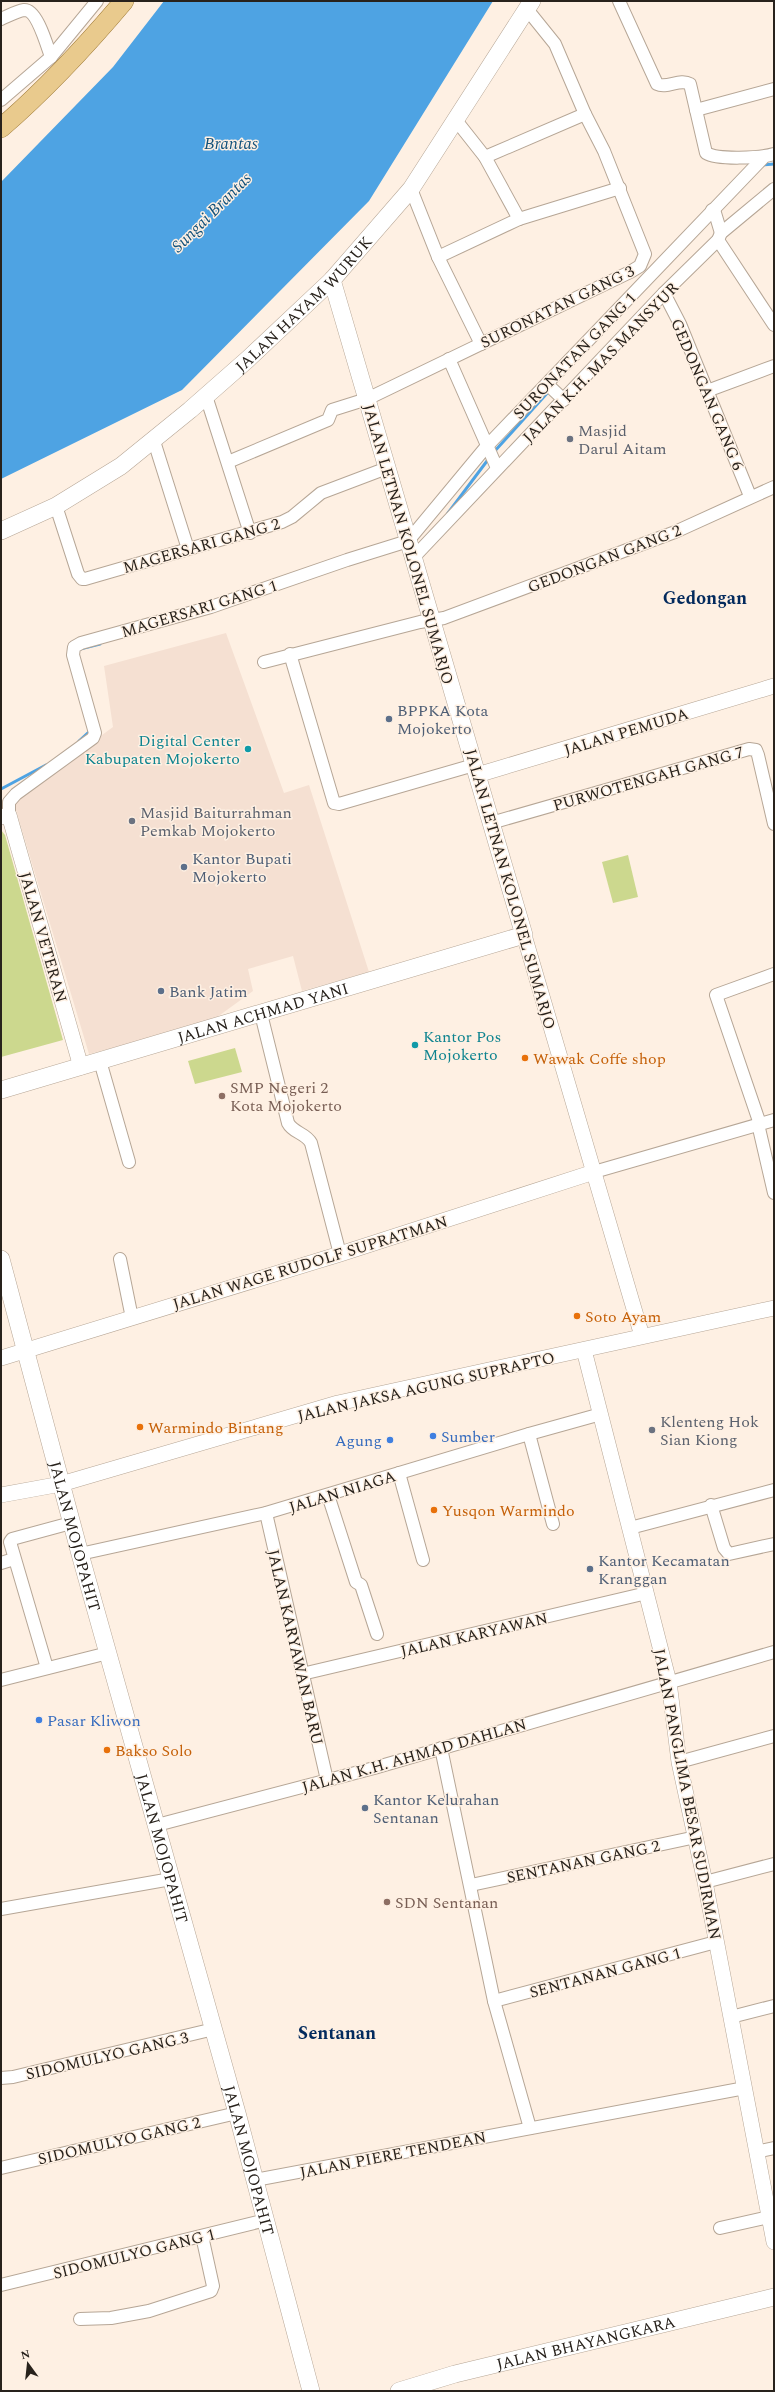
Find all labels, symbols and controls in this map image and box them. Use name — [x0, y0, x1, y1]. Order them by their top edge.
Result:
water label: Brantas — [204, 131, 258, 157]
water label: Sungai Brantas — [166, 167, 258, 259]
street label: JALAN HAYAM WURUK — [230, 231, 378, 378]
street label: SURONATAN GANG 3 — [476, 259, 639, 355]
street label: JALAN K.H. MAS MANSYUR — [517, 276, 685, 449]
street label: SURONATAN GANG 1 — [507, 287, 642, 425]
street label: GEDONGAN GANG 6 — [664, 315, 750, 474]
street label: JALAN LETNAN KOLONEL SUMARJO — [356, 401, 460, 687]
place label: Masjid Darul Aitam — [578, 419, 667, 461]
marker: Masjid Darul Aitam — [565, 434, 575, 444]
street label: MAGERSARI GANG 2 — [120, 512, 283, 580]
street label: GEDONGAN GANG 2 — [524, 519, 685, 599]
street label: MAGERSARI GANG 1 — [118, 574, 280, 644]
district label: Gedongan — [663, 585, 747, 612]
place label: BPPKA Kota Mojokerto — [397, 699, 488, 741]
street label: JALAN PEMUDA — [561, 702, 691, 762]
marker: BPPKA Kota Mojokerto — [384, 714, 394, 724]
place label: Digital Center Kabupaten Mojokerto — [85, 729, 240, 771]
street label: PURWOTENGAH GANG 7 — [550, 740, 747, 818]
marker: Digital Center Kabupaten Mojokerto — [243, 744, 253, 754]
street label: JALAN LETNAN KOLONEL SUMARJO — [458, 746, 562, 1032]
place label: Masjid Baiturrahman Pemkab Mojokerto — [140, 801, 292, 843]
marker: Masjid Baiturrahman Pemkab Mojokerto — [127, 816, 137, 826]
place label: Kantor Bupati Mojokerto — [192, 847, 292, 889]
marker: Kantor Bupati Mojokerto — [179, 862, 189, 872]
street label: JALAN VETERAN — [13, 869, 73, 1005]
street label: JALAN ACHMAD YANI — [175, 977, 351, 1050]
place label: Bank Jatim — [169, 980, 248, 1004]
marker: Bank Jatim — [156, 986, 166, 996]
place label: Kantor Pos Mojokerto — [423, 1025, 501, 1067]
marker: Kantor Pos Mojokerto — [410, 1040, 420, 1050]
place label: Wawak Coffe shop — [533, 1047, 666, 1071]
marker: Wawak Coffe shop — [520, 1053, 530, 1063]
place label: SMP Negeri 2 Kota Mojokerto — [230, 1076, 342, 1118]
marker: SMP Negeri 2 Kota Mojokerto — [217, 1091, 227, 1101]
street label: JALAN WAGE RUDOLF SUPRATMAN — [170, 1210, 451, 1316]
place label: Soto Ayam — [585, 1305, 662, 1329]
marker: Soto Ayam — [572, 1311, 582, 1321]
street label: JALAN JAKSA AGUNG SUPRAPTO — [295, 1346, 557, 1428]
place label: Klenteng Hok Sian Kiong — [660, 1410, 759, 1452]
place label: Warmindo Bintang — [148, 1416, 283, 1440]
marker: Warmindo Bintang — [135, 1422, 145, 1432]
place label: Sumber — [441, 1425, 495, 1449]
marker: Klenteng Hok Sian Kiong — [647, 1425, 657, 1435]
place label: Agung — [335, 1429, 382, 1453]
marker: Sumber — [428, 1431, 438, 1441]
marker: Agung — [385, 1435, 395, 1445]
street label: JALAN MOJOPAHIT — [43, 1459, 107, 1614]
street label: JALAN NIAGA — [286, 1464, 399, 1520]
place label: Yusqon Warmindo — [442, 1499, 575, 1523]
marker: Yusqon Warmindo — [429, 1505, 439, 1515]
street label: JALAN KARYAWAN BARU — [261, 1547, 329, 1747]
place label: Kantor Kecamatan Kranggan — [598, 1549, 730, 1591]
marker: Kantor Kecamatan Kranggan — [585, 1564, 595, 1574]
street label: JALAN KARYAWAN — [398, 1606, 550, 1664]
street label: JALAN PANGLIMA BESAR SUDIRMAN — [647, 1646, 727, 1942]
place label: Pasar Kliwon — [47, 1709, 141, 1733]
street label: JALAN K.H. AHMAD DAHLAN — [299, 1712, 529, 1800]
marker: Pasar Kliwon — [34, 1715, 44, 1725]
place label: Bakso Solo — [115, 1739, 192, 1763]
marker: Bakso Solo — [102, 1745, 112, 1755]
street label: JALAN MOJOPAHIT — [129, 1771, 194, 1926]
place label: Kantor Kelurahan Sentanan — [373, 1788, 499, 1830]
marker: Kantor Kelurahan Sentanan — [360, 1803, 370, 1813]
street label: SENTANAN GANG 2 — [504, 1834, 662, 1890]
place label: SDN Sentanan — [395, 1891, 498, 1915]
marker: SDN Sentanan — [382, 1897, 392, 1907]
street label: SENTANAN GANG 1 — [527, 1941, 684, 2005]
district label: Sentanan — [298, 2020, 376, 2047]
street label: SIDOMULYO GANG 3 — [24, 2026, 191, 2086]
street label: JALAN MOJOPAHIT — [217, 2083, 280, 2239]
street label: SIDOMULYO GANG 2 — [36, 2111, 203, 2171]
street label: JALAN PIERE TENDEAN — [298, 2125, 489, 2185]
street label: SIDOMULYO GANG 1 — [51, 2222, 218, 2286]
street label: JALAN BHAYANGKARA — [494, 2310, 678, 2377]
north arrow — [8, 2344, 48, 2384]
text: N — [19, 2345, 32, 2364]

